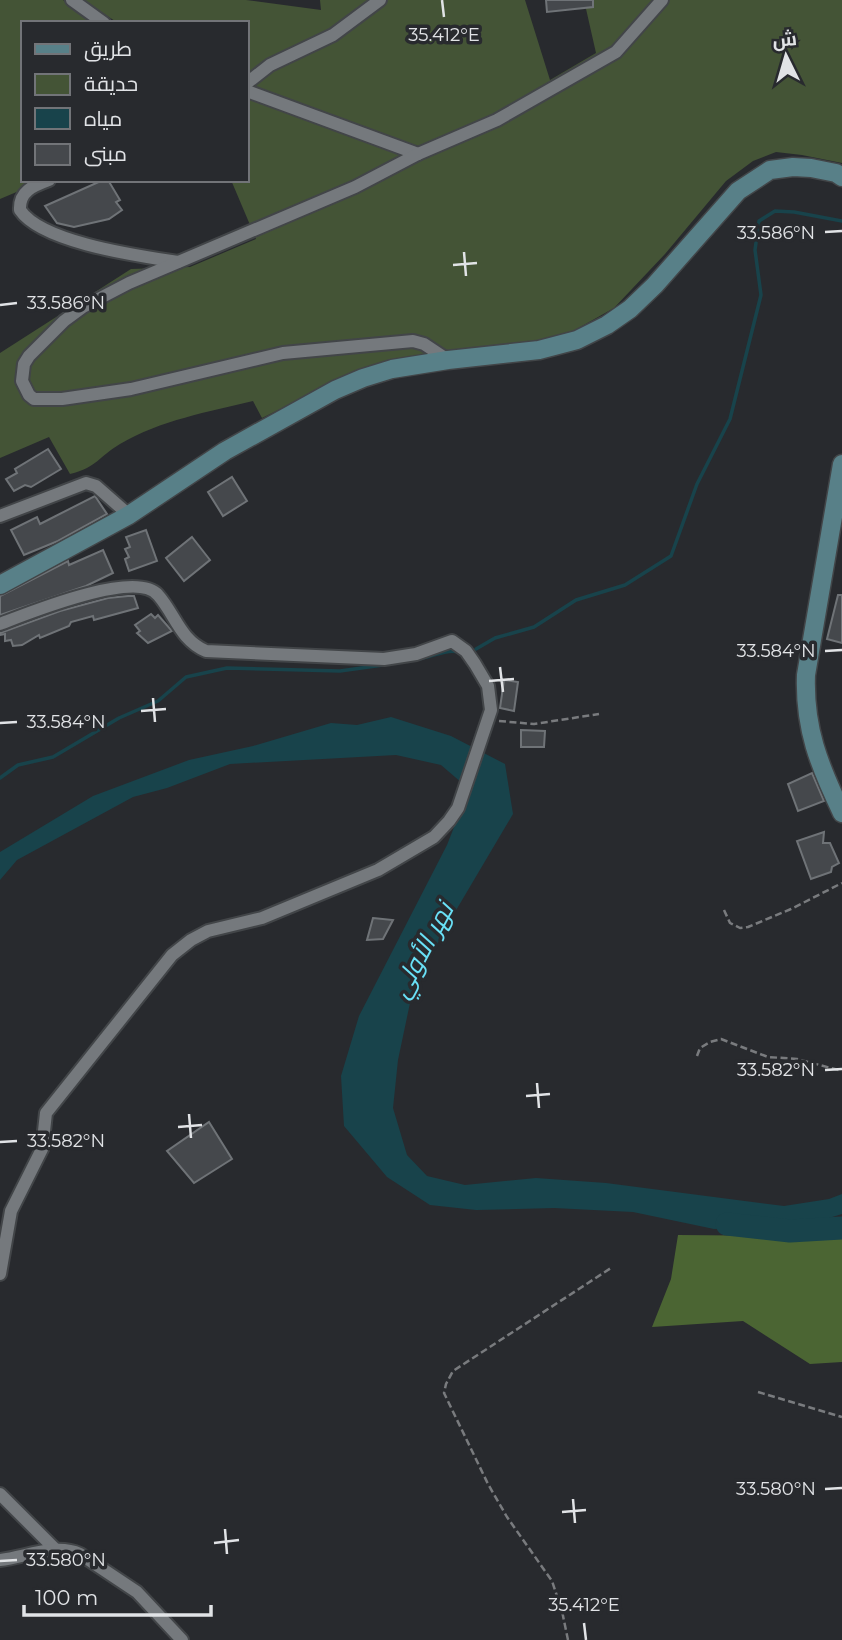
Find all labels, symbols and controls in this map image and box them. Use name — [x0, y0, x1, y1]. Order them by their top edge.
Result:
legend — [21, 21, 248, 182]
north arrow — [751, 21, 821, 91]
text: 35.412°E — [408, 24, 480, 46]
text: ش — [771, 27, 798, 52]
text: طريق — [84, 36, 132, 62]
text: حديقة — [84, 71, 138, 96]
text: مياه — [84, 106, 122, 131]
text: مبنى — [84, 141, 127, 167]
text: 33.586°N — [737, 222, 815, 244]
text: 33.586°N — [27, 292, 105, 314]
text: 33.584°N — [736, 640, 816, 662]
text: 33.584°N — [26, 711, 106, 733]
water label: نهر الأولي — [384, 894, 466, 1005]
text: 33.582°N — [737, 1059, 815, 1081]
text: 33.582°N — [27, 1130, 105, 1152]
text: 33.580°N — [736, 1478, 816, 1500]
text: 33.580°N — [26, 1549, 106, 1571]
scale bar — [24, 1574, 212, 1618]
text: 100 m — [35, 1585, 98, 1610]
text: 35.412°E — [548, 1594, 620, 1616]

